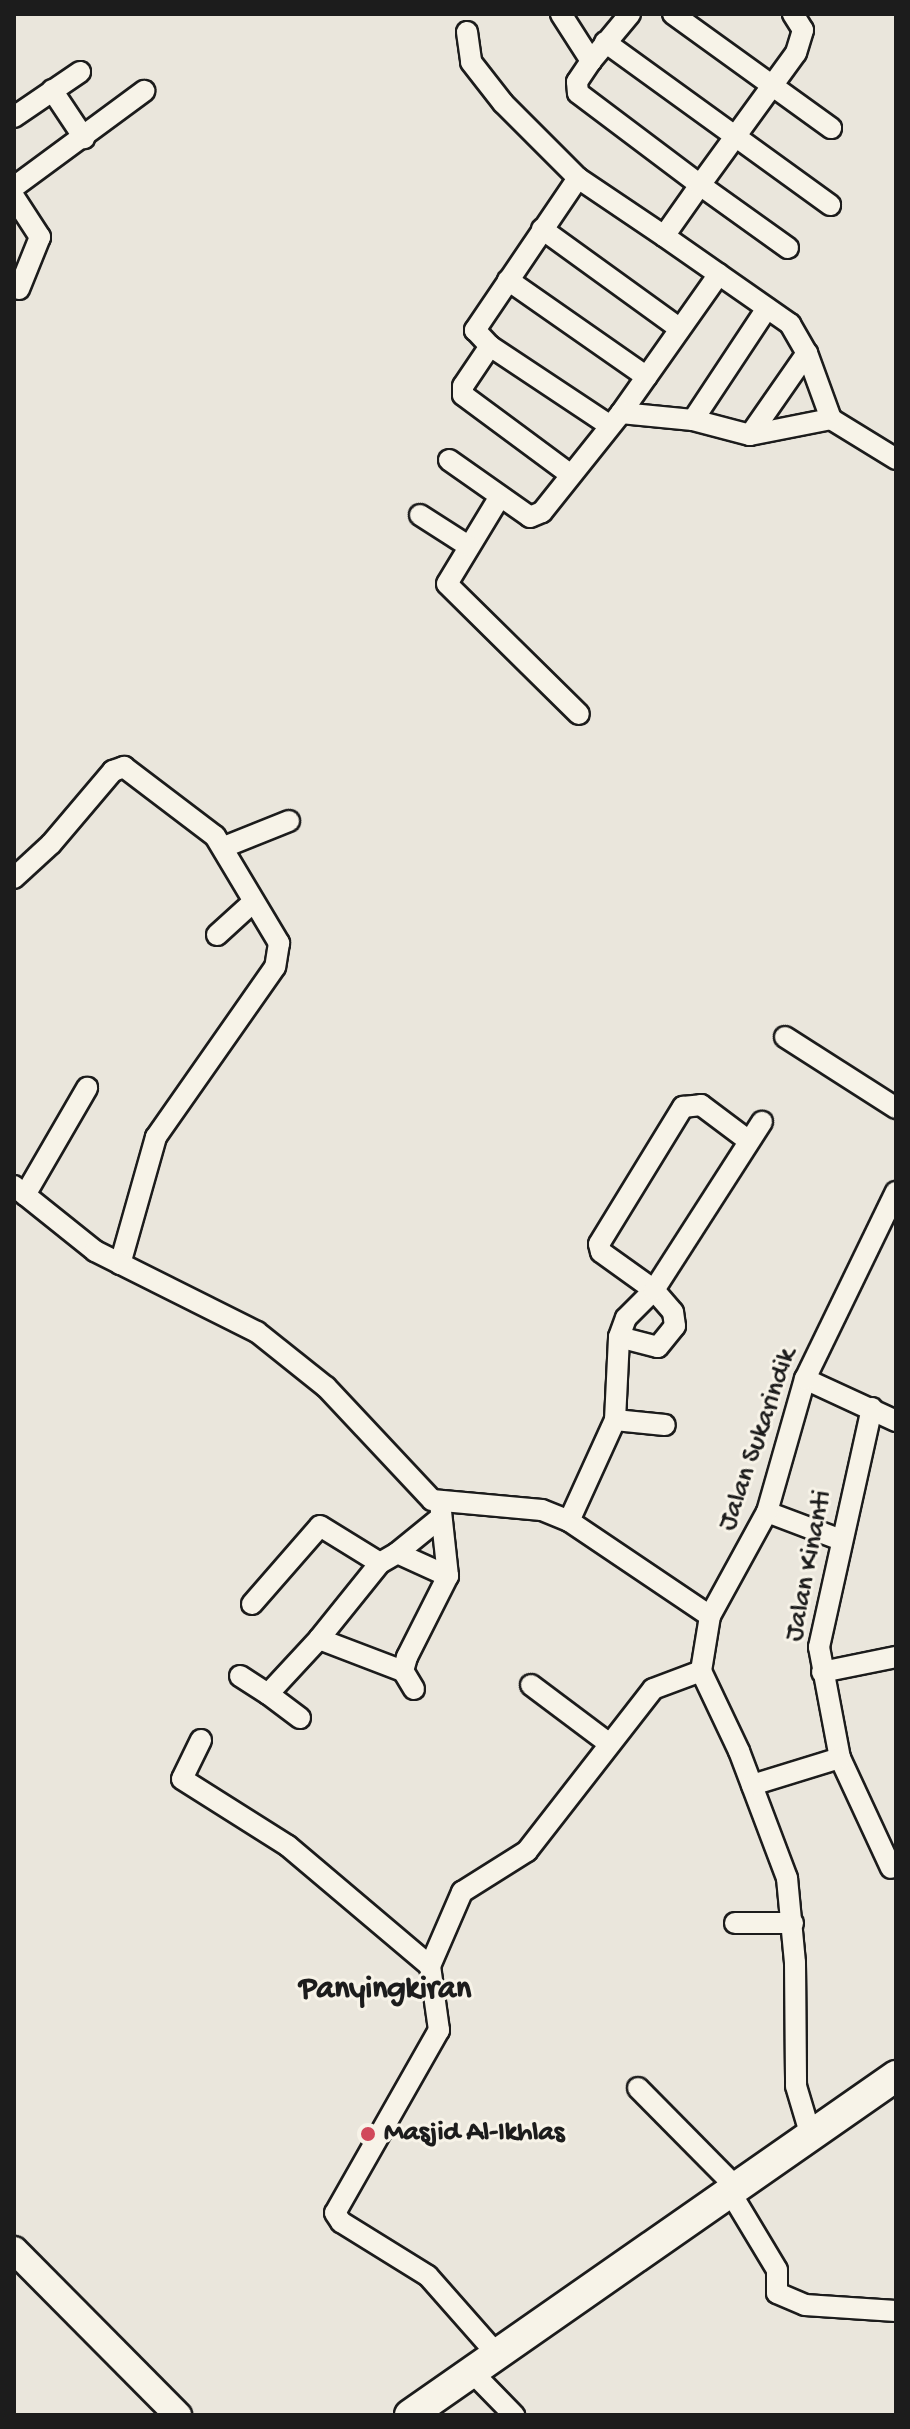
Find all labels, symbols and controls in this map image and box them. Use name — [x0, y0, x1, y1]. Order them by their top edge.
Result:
street label: Jalan Sukarindik — [712, 1345, 806, 1535]
street label: Jalan Kinanti — [779, 1488, 841, 1644]
district label: Panyingkiran — [299, 1971, 471, 2009]
place label: Masjid Al-Ikhlas — [384, 2117, 564, 2151]
marker: Masjid Al-Ikhlas — [359, 2125, 377, 2143]

